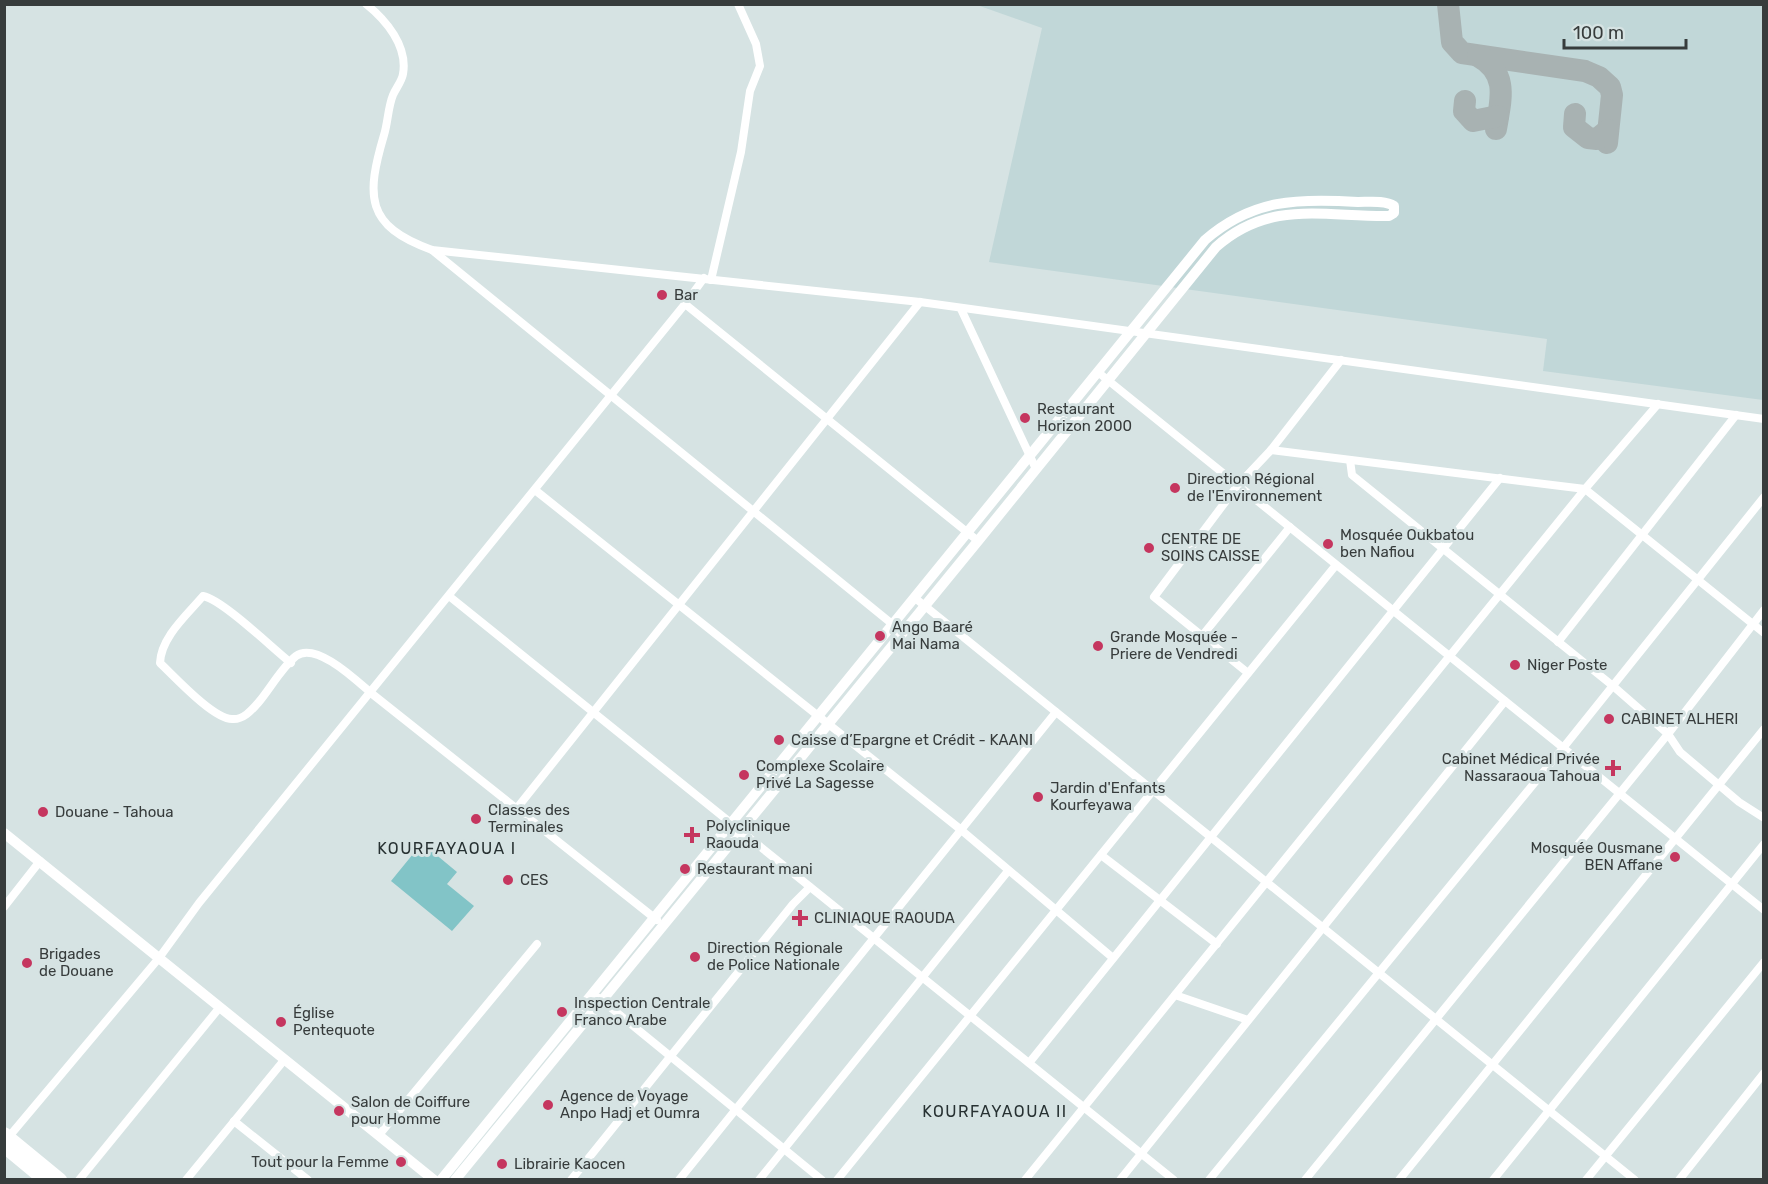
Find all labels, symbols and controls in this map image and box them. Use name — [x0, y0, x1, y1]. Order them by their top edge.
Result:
scale bar — [1564, 12, 1686, 50]
text: 100 m — [1573, 22, 1624, 44]
place label: Bar — [674, 286, 698, 304]
marker: Bar — [655, 288, 669, 302]
place label: Restaurant Horizon 2000 — [1037, 400, 1132, 435]
marker: Restaurant Horizon 2000 — [1018, 411, 1032, 425]
place label: Direction Régional de l'Environnement — [1187, 470, 1322, 505]
marker: Direction Régional de l'Environnement — [1168, 481, 1182, 495]
place label: Mosquée Oukbatou ben Nafiou — [1340, 526, 1474, 561]
place label: CENTRE DE SOINS CAISSE — [1161, 530, 1260, 565]
marker: Mosquée Oukbatou ben Nafiou — [1321, 537, 1335, 551]
marker: CENTRE DE SOINS CAISSE — [1142, 541, 1156, 555]
place label: Ango Baaré Mai Nama — [892, 618, 973, 653]
place label: Grande Mosquée - Priere de Vendredi — [1110, 628, 1238, 663]
marker: Ango Baaré Mai Nama — [873, 629, 887, 643]
marker: Grande Mosquée - Priere de Vendredi — [1091, 639, 1105, 653]
place label: Niger Poste — [1527, 656, 1608, 674]
marker: Niger Poste — [1508, 658, 1522, 672]
place label: CABINET ALHERI — [1621, 710, 1738, 728]
marker: CABINET ALHERI — [1602, 712, 1616, 726]
place label: Caisse d’Epargne et Crédit - KAANI — [791, 731, 1033, 749]
marker: Caisse d’Epargne et Crédit - KAANI — [772, 733, 786, 747]
place label: Cabinet Médical Privée Nassaraoua Tahoua — [1442, 750, 1600, 785]
place label: Complexe Scolaire Privé La Sagesse — [756, 757, 884, 792]
marker: Cabinet Médical Privée Nassaraoua Tahoua — [1604, 759, 1622, 777]
marker: Complexe Scolaire Privé La Sagesse — [737, 768, 751, 782]
place label: Jardin d'Enfants Kourfeyawa — [1050, 779, 1166, 814]
marker: Jardin d'Enfants Kourfeyawa — [1031, 790, 1045, 804]
place label: Classes des Terminales — [488, 801, 570, 836]
place label: Douane - Tahoua — [55, 803, 174, 821]
marker: Douane - Tahoua — [36, 805, 50, 819]
marker: Classes des Terminales — [469, 812, 483, 826]
place label: Polyclinique Raouda — [706, 817, 790, 852]
marker: Polyclinique Raouda — [683, 826, 701, 844]
district label: KOURFAYAOUA I — [377, 839, 517, 858]
place label: Mosquée Ousmane BEN Affane — [1530, 839, 1663, 874]
marker: Mosquée Ousmane BEN Affane — [1668, 850, 1682, 864]
place label: Restaurant mani — [697, 860, 813, 878]
marker: Restaurant mani — [678, 862, 692, 876]
place label: CES — [520, 871, 548, 889]
marker: CES — [501, 873, 515, 887]
marker: CLINIAQUE RAOUDA — [791, 909, 809, 927]
place label: CLINIAQUE RAOUDA — [814, 909, 955, 927]
place label: Direction Régionale de Police Nationale — [707, 939, 843, 974]
place label: Brigades de Douane — [39, 945, 114, 980]
marker: Direction Régionale de Police Nationale — [688, 950, 702, 964]
marker: Brigades de Douane — [20, 956, 34, 970]
place label: Inspection Centrale Franco Arabe — [574, 994, 710, 1029]
place label: Église Pentequote — [293, 1004, 375, 1039]
marker: Inspection Centrale Franco Arabe — [555, 1005, 569, 1019]
marker: Église Pentequote — [274, 1015, 288, 1029]
place label: Agence de Voyage Anpo Hadj et Oumra — [560, 1087, 700, 1122]
place label: Salon de Coiffure pour Homme — [351, 1093, 470, 1128]
marker: Agence de Voyage Anpo Hadj et Oumra — [541, 1098, 555, 1112]
district label: KOURFAYAOUA II — [922, 1102, 1068, 1121]
marker: Salon de Coiffure pour Homme — [332, 1104, 346, 1118]
place label: Tout pour la Femme — [251, 1153, 389, 1171]
marker: Tout pour la Femme — [394, 1155, 408, 1169]
place label: Librairie Kaocen — [514, 1155, 625, 1173]
marker: Librairie Kaocen — [495, 1157, 509, 1171]

